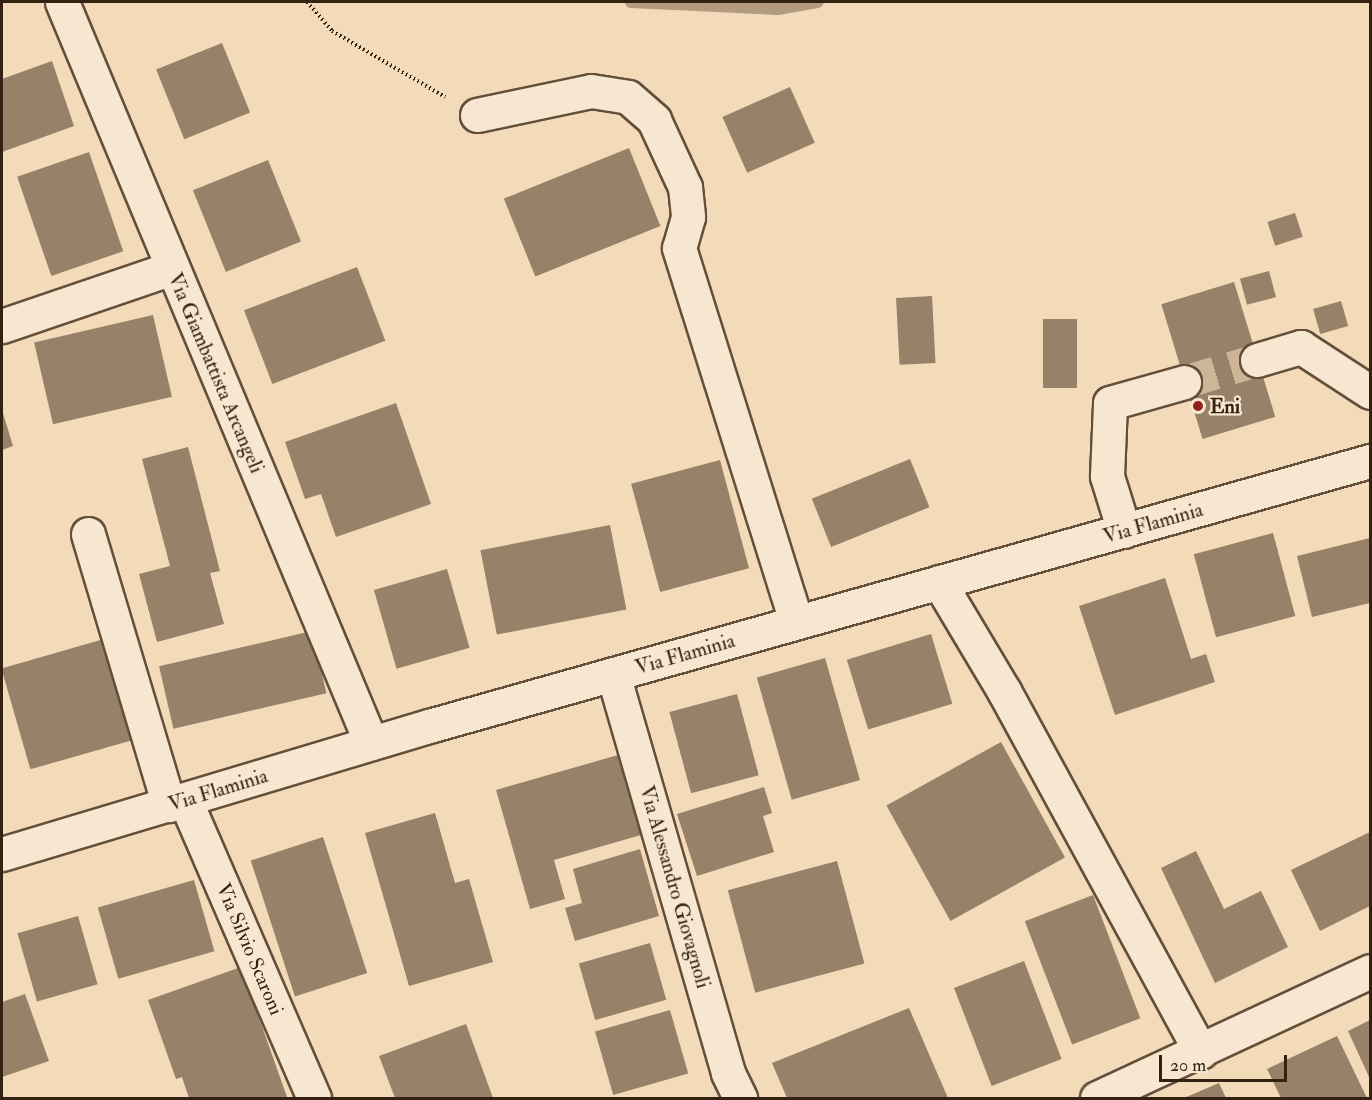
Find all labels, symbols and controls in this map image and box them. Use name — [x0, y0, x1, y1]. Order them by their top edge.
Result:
street label: Via Giambattista Arcangeli — [163, 269, 269, 477]
place label: Eni — [1210, 394, 1240, 418]
marker: Eni — [1191, 399, 1205, 413]
street label: Via Flaminia — [1100, 497, 1206, 549]
street label: Via Flaminia — [632, 628, 738, 680]
street label: Via Flaminia — [166, 764, 270, 816]
street label: Via Alessandro Giovagnoli — [635, 783, 715, 991]
street label: Via Silvio Scaroni — [211, 879, 289, 1019]
scale bar — [1162, 1043, 1290, 1081]
text: 20 m — [1170, 1054, 1206, 1077]

